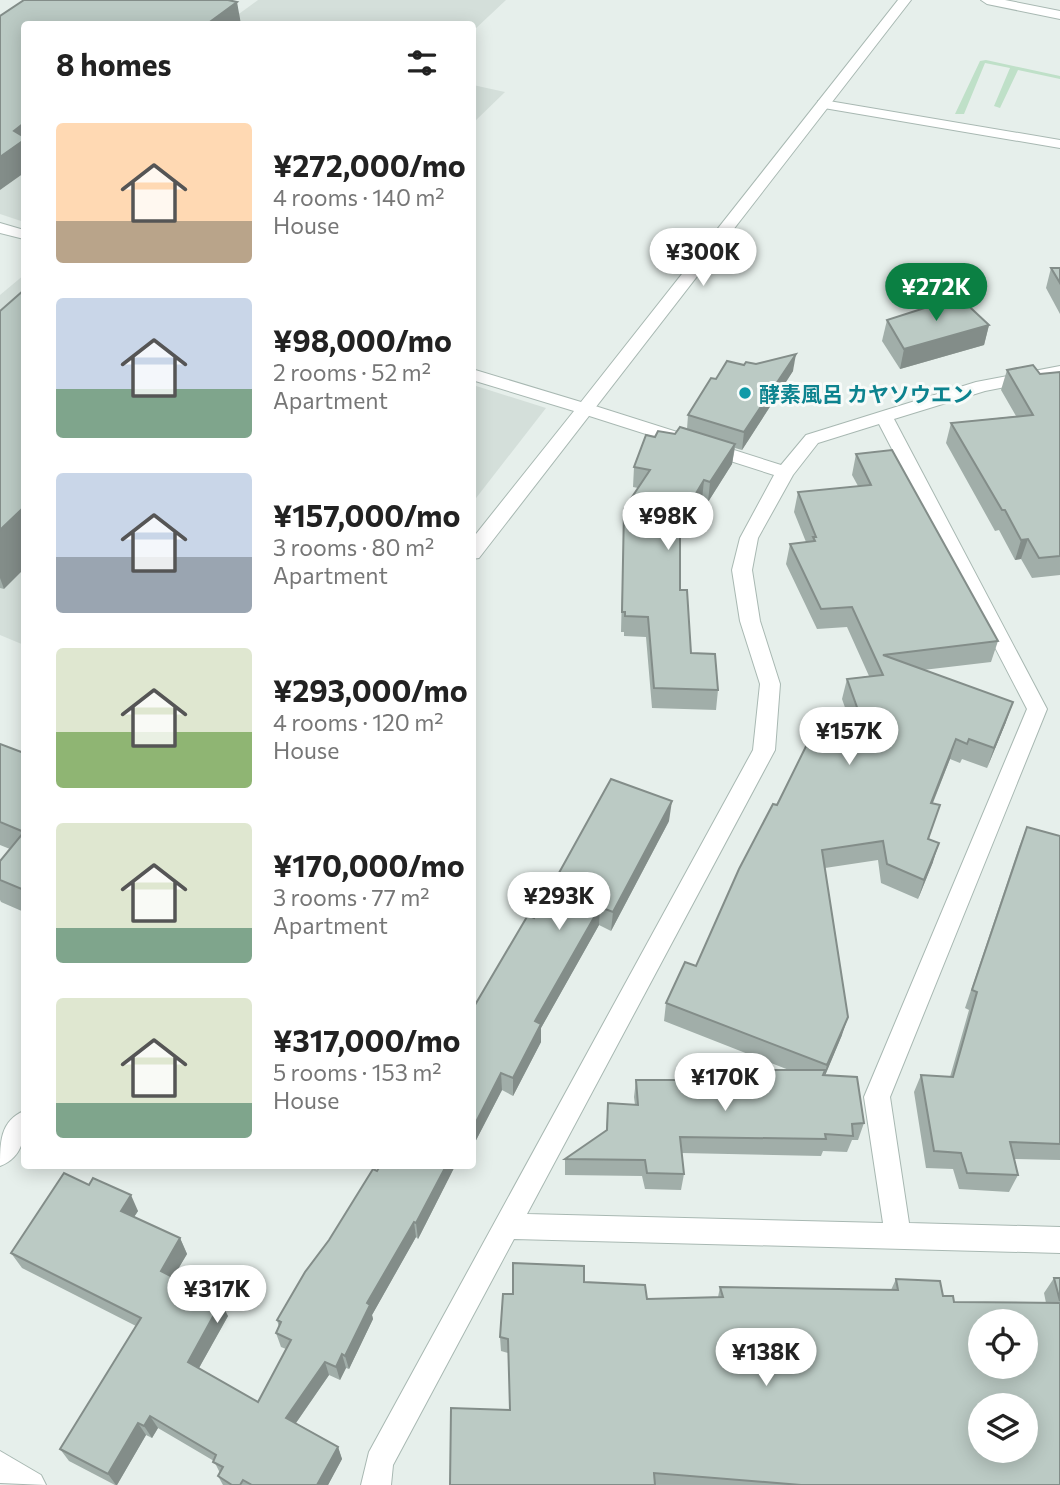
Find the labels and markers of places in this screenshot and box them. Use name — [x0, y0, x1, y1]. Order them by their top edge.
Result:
pin: ¥300K — [654, 229, 752, 288]
pin: ¥272K — [887, 264, 985, 323]
place label: 酵素風呂 カヤソウエン — [759, 381, 973, 406]
marker: 酵素風呂 カヤソウエン — [737, 385, 753, 401]
pin: ¥98K — [627, 492, 709, 552]
pin: ¥157K — [800, 708, 898, 767]
pin: ¥293K — [510, 872, 608, 932]
pin: ¥170K — [676, 1054, 774, 1113]
pin: ¥317K — [168, 1266, 266, 1325]
pin: ¥138K — [717, 1328, 815, 1388]

